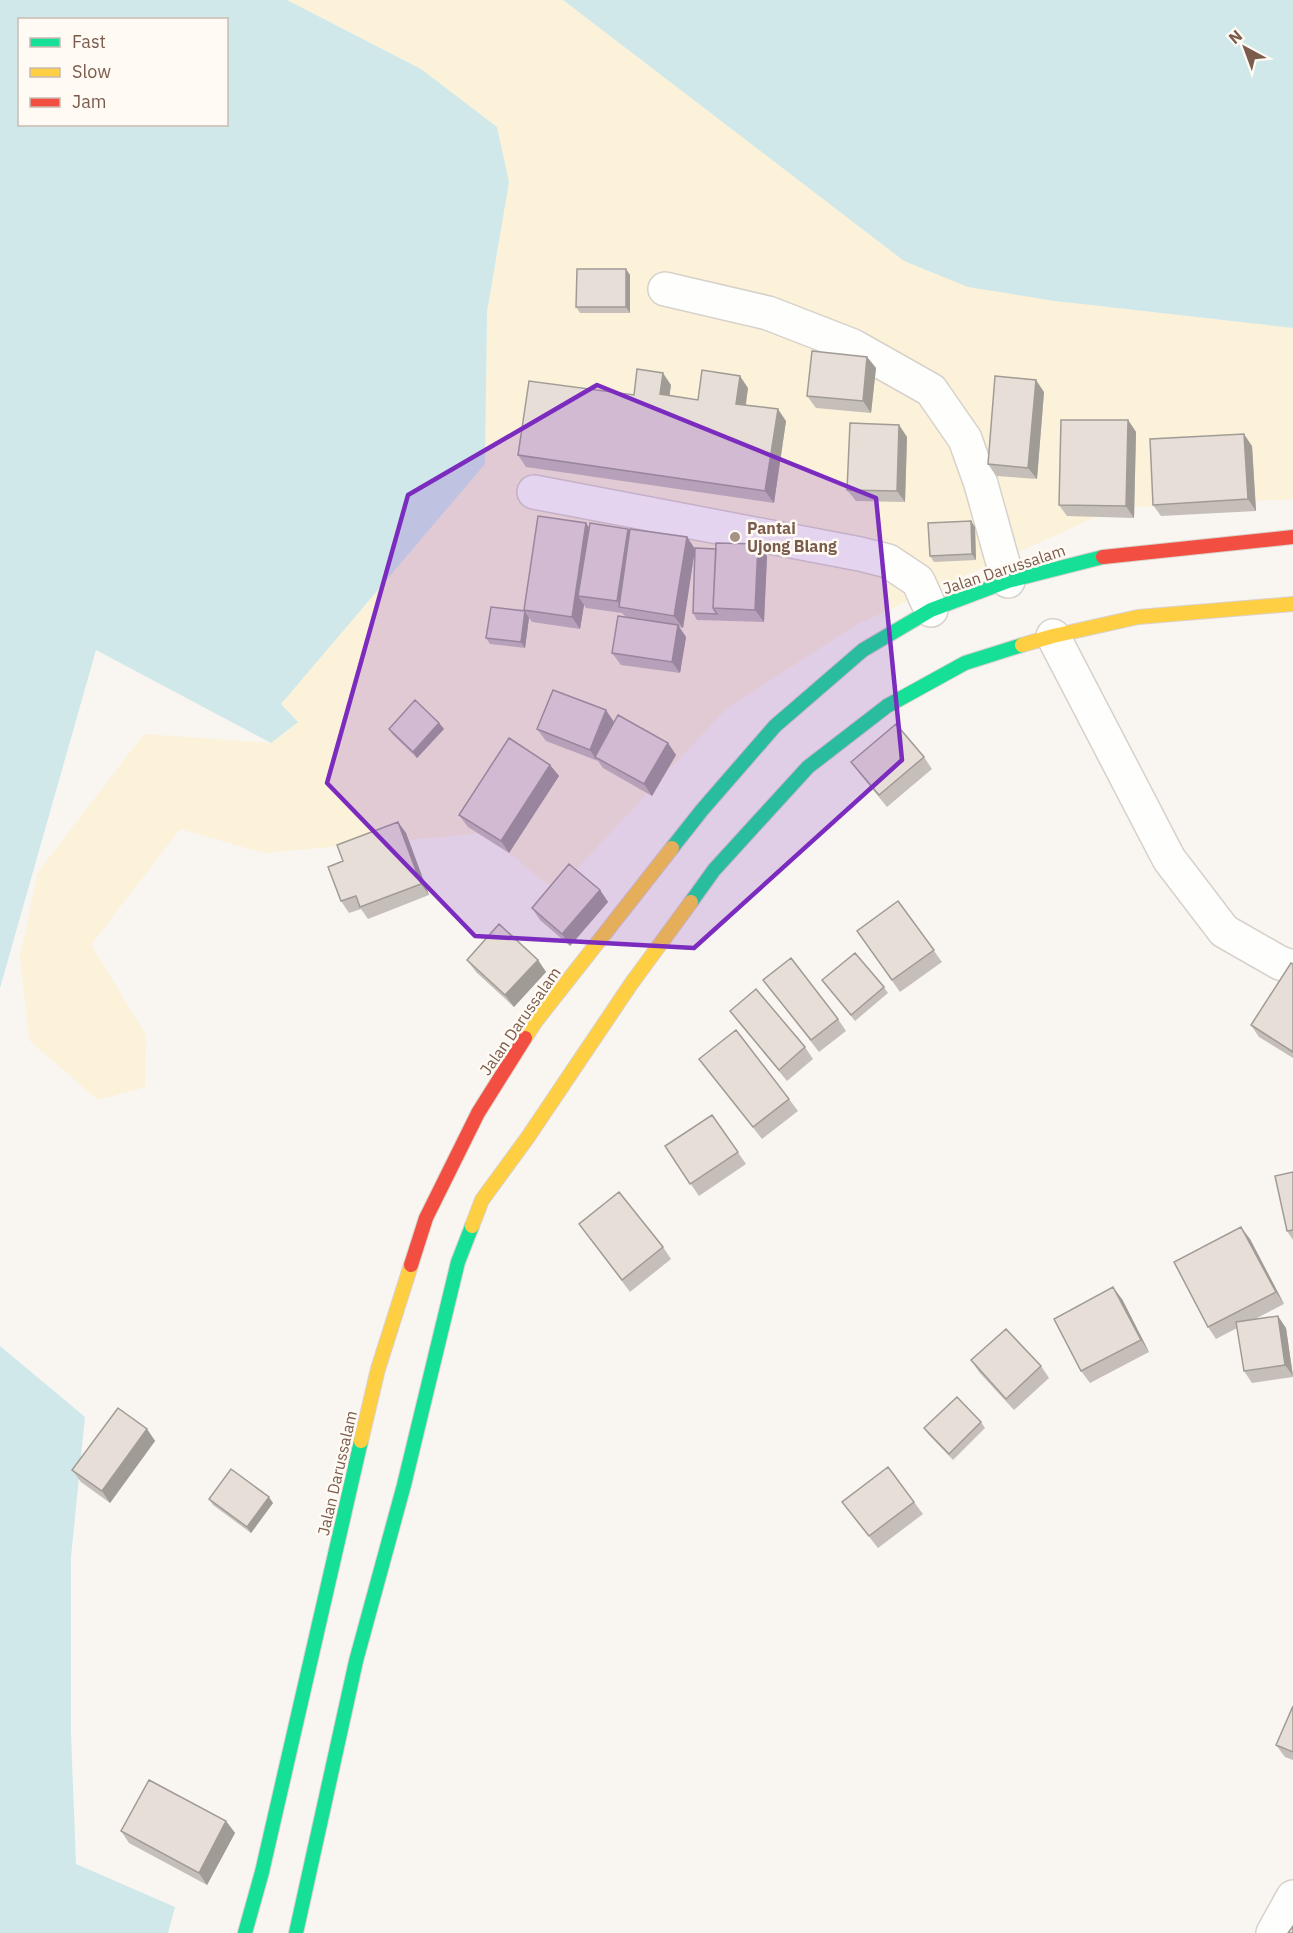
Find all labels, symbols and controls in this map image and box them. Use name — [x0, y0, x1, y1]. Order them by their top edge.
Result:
legend — [18, 18, 228, 126]
north arrow — [1215, 18, 1275, 78]
text: N — [1224, 25, 1246, 48]
text: Fast — [72, 30, 106, 53]
text: Slow — [72, 60, 111, 83]
text: Jam — [72, 90, 107, 113]
place label: Pantai Ujong Blang — [747, 518, 837, 556]
marker: Pantai Ujong Blang — [728, 530, 742, 544]
street label: Jalan Darussalam — [940, 540, 1068, 598]
street label: Jalan Darussalam — [475, 963, 565, 1079]
street label: Jalan Darussalam — [313, 1409, 361, 1537]

